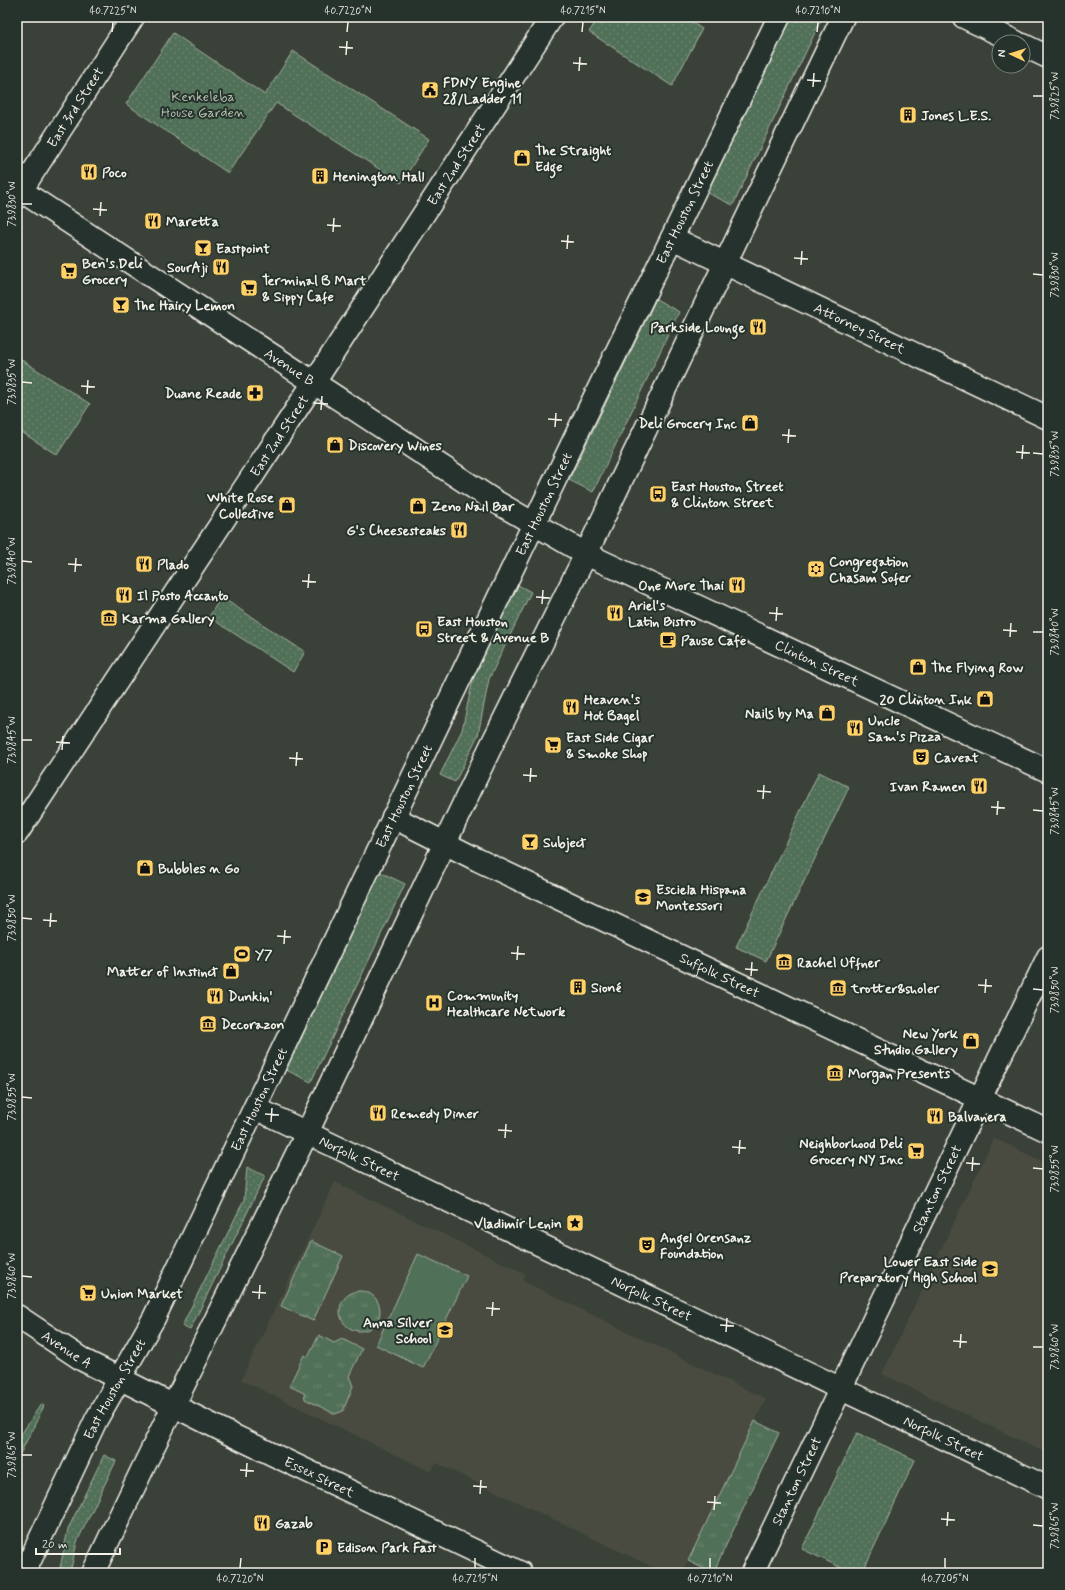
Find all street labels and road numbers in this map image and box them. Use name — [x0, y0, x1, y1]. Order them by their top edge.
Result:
street label: East 3rd Street — [43, 64, 109, 151]
street label: East 2nd Street — [424, 120, 490, 209]
street label: East Houston Street — [653, 158, 718, 267]
street label: Attorney Street — [811, 299, 909, 359]
street label: Avenue B — [261, 345, 318, 391]
street label: East 2nd Street — [247, 392, 314, 480]
street label: East Houston Street — [512, 450, 577, 559]
street label: Clinton Street — [772, 636, 862, 691]
street label: East Houston Street — [372, 742, 437, 851]
street label: Suffolk Street — [676, 949, 763, 1003]
street label: East Houston Street — [227, 1045, 292, 1154]
street label: Norfolk Street — [316, 1132, 403, 1186]
street label: Stanton Street — [908, 1142, 967, 1237]
street label: Norfolk Street — [608, 1272, 695, 1326]
street label: Avenue A — [38, 1327, 95, 1373]
street label: East Houston Street — [80, 1336, 150, 1443]
street label: Norfolk Street — [900, 1412, 987, 1466]
street label: Stanton Street — [768, 1434, 826, 1529]
street label: Essex Street — [281, 1453, 358, 1502]

